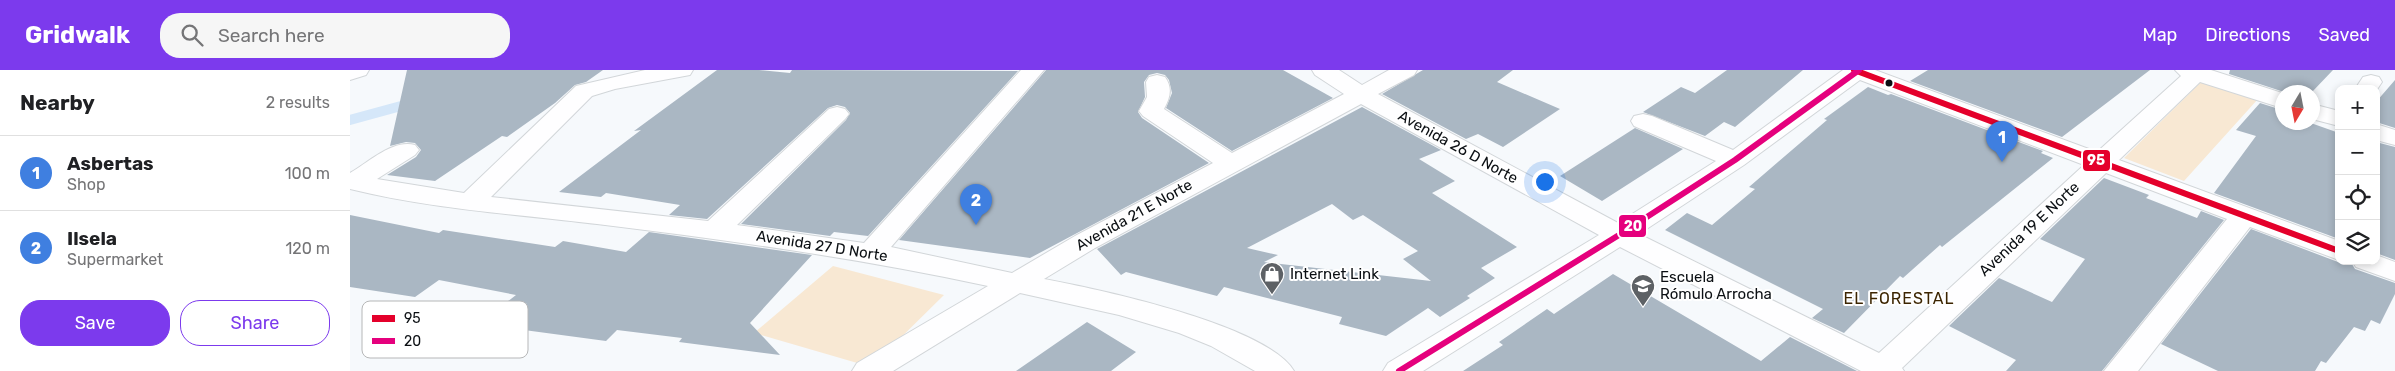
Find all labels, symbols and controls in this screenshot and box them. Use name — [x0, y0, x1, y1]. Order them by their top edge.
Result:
search box — [160, 13, 510, 58]
text: Gridwalk — [25, 21, 130, 49]
icon: search — [178, 21, 206, 49]
text: Search here — [218, 24, 325, 47]
text: Map — [2142, 24, 2177, 46]
text: Directions — [2205, 24, 2291, 46]
text: Saved — [2319, 24, 2370, 46]
unlabelled marker — [1884, 78, 1894, 88]
north arrow — [2275, 85, 2320, 130]
map controls — [2335, 85, 2380, 265]
button: + — [2335, 85, 2380, 130]
text: Nearby — [20, 90, 95, 115]
text: 2 results — [266, 93, 330, 112]
street label: Avenida 26 D Norte — [1395, 107, 1521, 187]
pin: 1 — [1986, 121, 2018, 162]
button: − — [2335, 130, 2380, 175]
line badge: 95 — [2082, 149, 2111, 172]
text: Asbertas — [67, 152, 154, 175]
text: 95 — [2087, 152, 2105, 169]
text: 1 — [32, 164, 40, 183]
text: 100 m — [285, 164, 330, 183]
your location — [1532, 169, 1558, 195]
text: Shop — [67, 175, 105, 194]
button: locate — [2335, 175, 2380, 220]
street label: Avenida 21 E Norte — [1073, 176, 1195, 254]
street label: Avenida 19 E Norte — [1975, 178, 2083, 280]
pin: 2 — [960, 184, 992, 225]
line badge: 20 — [1618, 214, 1647, 238]
text: 20 — [1624, 218, 1642, 235]
button: layers — [2335, 220, 2380, 265]
text: Ilsela — [67, 227, 117, 250]
street label: Avenida 27 D Norte — [755, 227, 889, 265]
text: 2 — [31, 239, 41, 258]
text: 120 m — [285, 239, 330, 258]
text: Supermarket — [67, 250, 163, 269]
shop icon: Internet Link — [1259, 261, 1285, 295]
place label: Internet Link — [1290, 265, 1379, 283]
place label: Escuela Rómulo Arrocha — [1660, 268, 1772, 303]
school or university icon: Escuela Rómulo Arrocha — [1630, 273, 1656, 307]
district label: EL FORESTAL — [1843, 289, 1955, 308]
button: Save — [20, 300, 170, 346]
button: Share — [180, 300, 330, 346]
legend — [362, 301, 528, 358]
text: 95 — [404, 310, 421, 327]
text: 20 — [404, 333, 421, 350]

